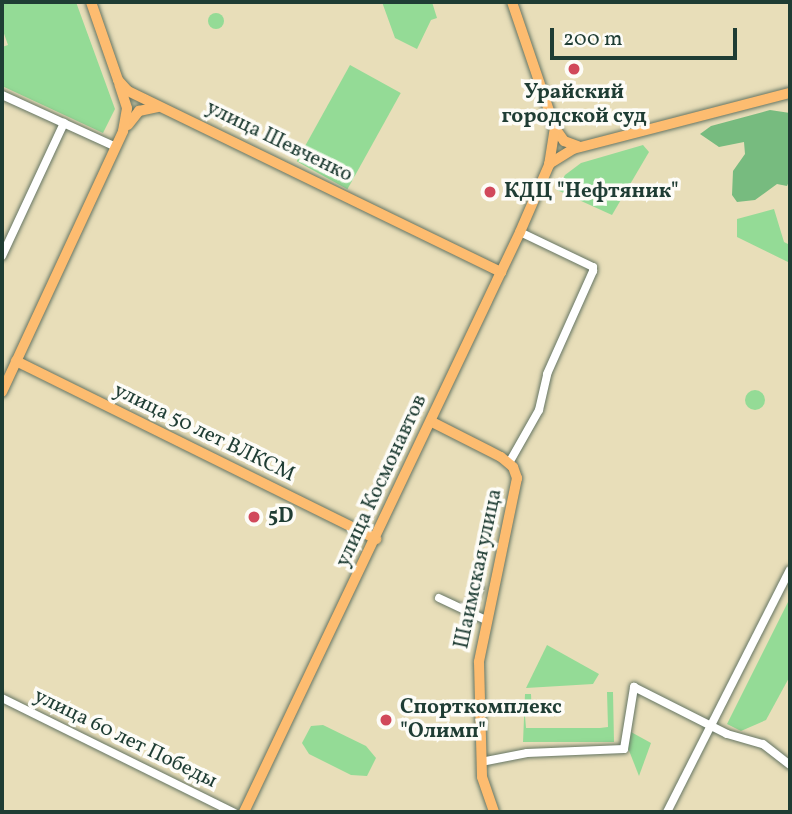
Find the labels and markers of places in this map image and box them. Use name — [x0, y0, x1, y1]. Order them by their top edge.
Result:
marker: Урайский городской суд — [566, 61, 582, 77]
place label: Урайский городской суд — [501, 80, 647, 130]
place label: КДЦ "Нефтяник" — [504, 179, 679, 205]
marker: КДЦ "Нефтяник" — [482, 184, 498, 200]
place label: 5D — [268, 504, 294, 530]
marker: 5D — [246, 509, 262, 525]
place label: Спорткомплекс "Олимп" — [400, 695, 562, 745]
marker: Спорткомплекс "Олимп" — [378, 712, 394, 728]

